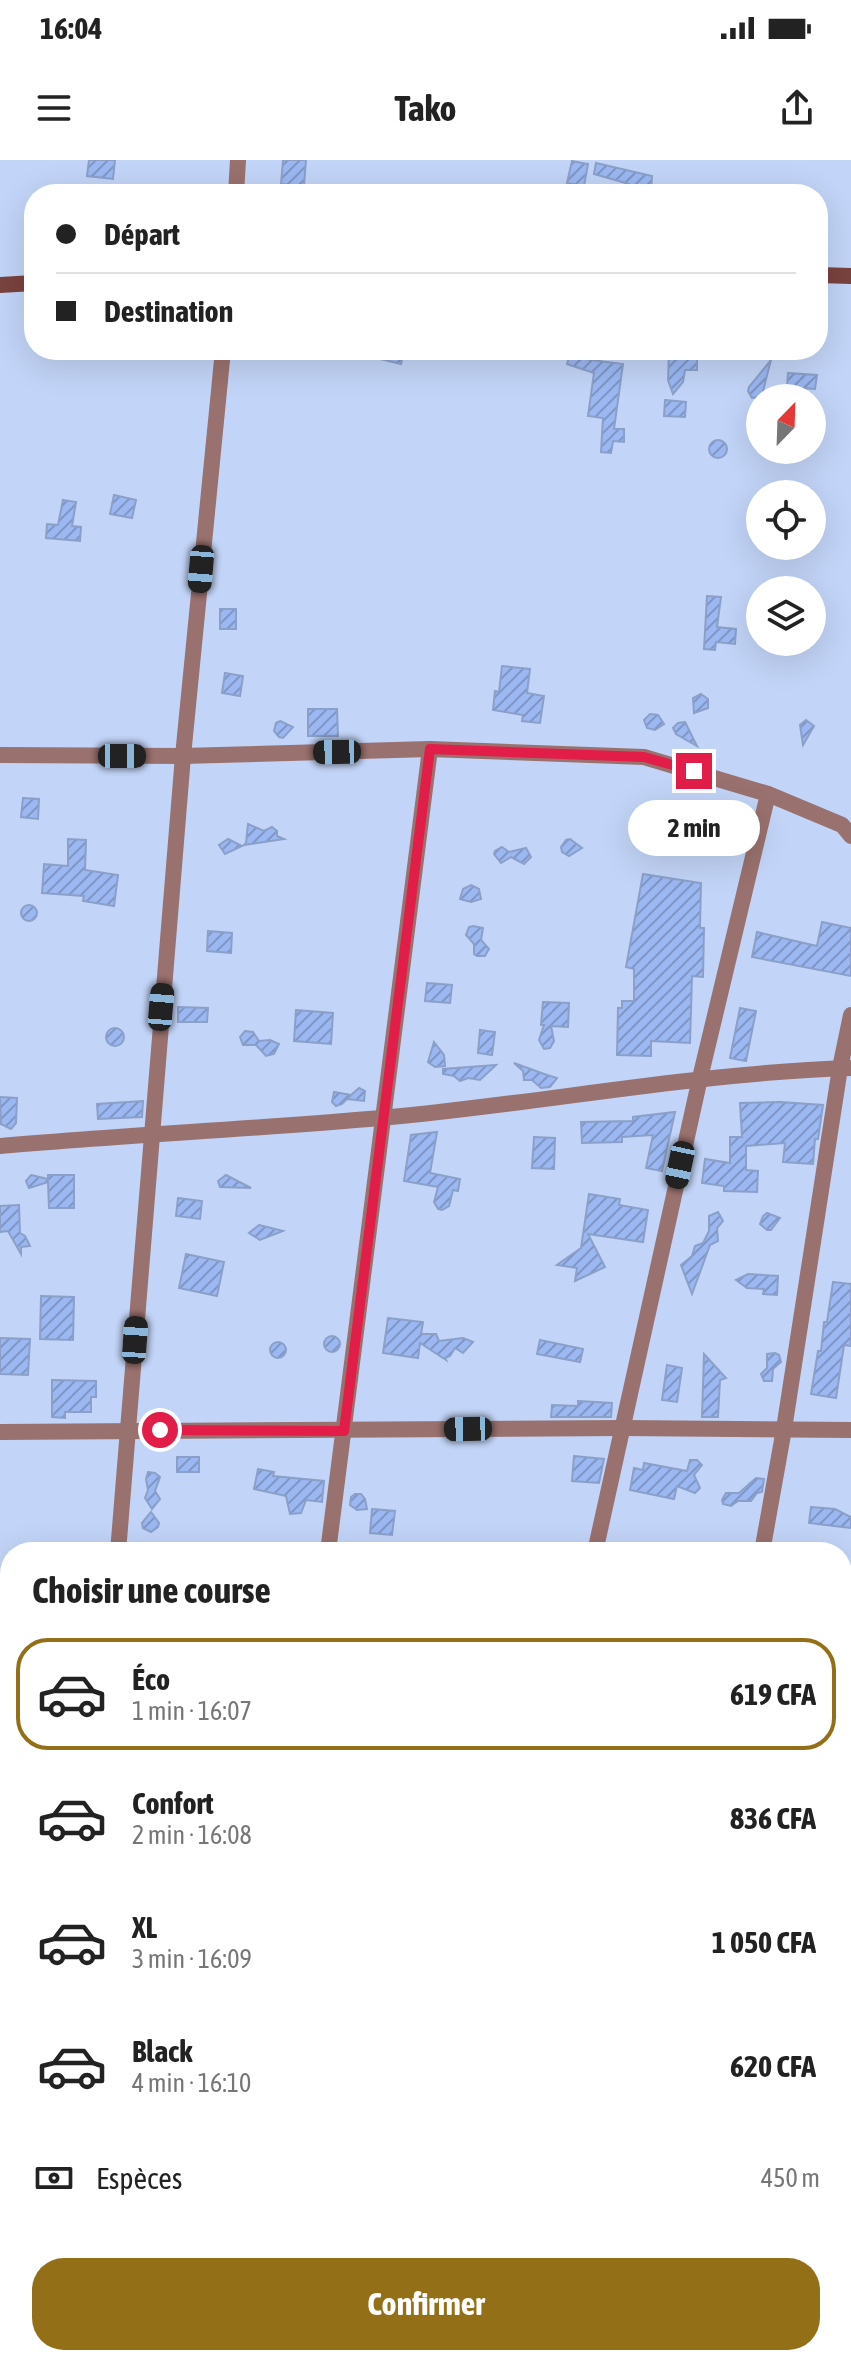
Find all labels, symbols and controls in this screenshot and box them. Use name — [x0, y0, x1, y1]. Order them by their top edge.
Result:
text: 16:04 — [40, 11, 102, 45]
icon: menu — [32, 86, 76, 130]
icon: share — [775, 86, 819, 130]
text: Tako — [394, 87, 457, 129]
text: Départ — [104, 217, 180, 251]
text: Destination — [104, 294, 233, 328]
north arrow — [746, 384, 826, 464]
map controls — [746, 384, 826, 656]
button: locate — [746, 480, 826, 560]
car — [187, 544, 215, 594]
button: layers — [746, 576, 826, 656]
car — [313, 740, 361, 764]
car — [98, 744, 146, 768]
route end — [676, 753, 712, 789]
callout: 2 min — [628, 799, 760, 855]
text: 2 min — [667, 813, 721, 843]
car — [147, 982, 175, 1032]
car — [663, 1139, 697, 1191]
car — [121, 1315, 149, 1365]
route start — [142, 1412, 178, 1448]
car — [444, 1417, 492, 1441]
text: Choisir une course — [32, 1569, 271, 1611]
icon: car — [36, 1658, 108, 1730]
text: Éco — [132, 1662, 170, 1696]
text: 619 CFA — [730, 1677, 816, 1711]
text: 1 min · 16:07 — [132, 1696, 252, 1726]
icon: car — [36, 1782, 108, 1854]
text: Confort — [132, 1786, 214, 1820]
text: 836 CFA — [730, 1801, 816, 1835]
text: 2 min · 16:08 — [132, 1820, 252, 1850]
icon: car — [36, 1906, 108, 1978]
text: XL — [132, 1910, 157, 1944]
text: 1 050 CFA — [712, 1925, 816, 1959]
text: 3 min · 16:09 — [132, 1944, 252, 1974]
icon: car — [36, 2030, 108, 2102]
text: Black — [132, 2034, 192, 2068]
text: 620 CFA — [730, 2049, 816, 2083]
text: 4 min · 16:10 — [132, 2068, 251, 2098]
icon: cash — [32, 2156, 76, 2200]
text: Espèces — [96, 2161, 182, 2195]
text: 450 m — [761, 2163, 820, 2193]
button: Confirmer — [32, 2258, 820, 2350]

